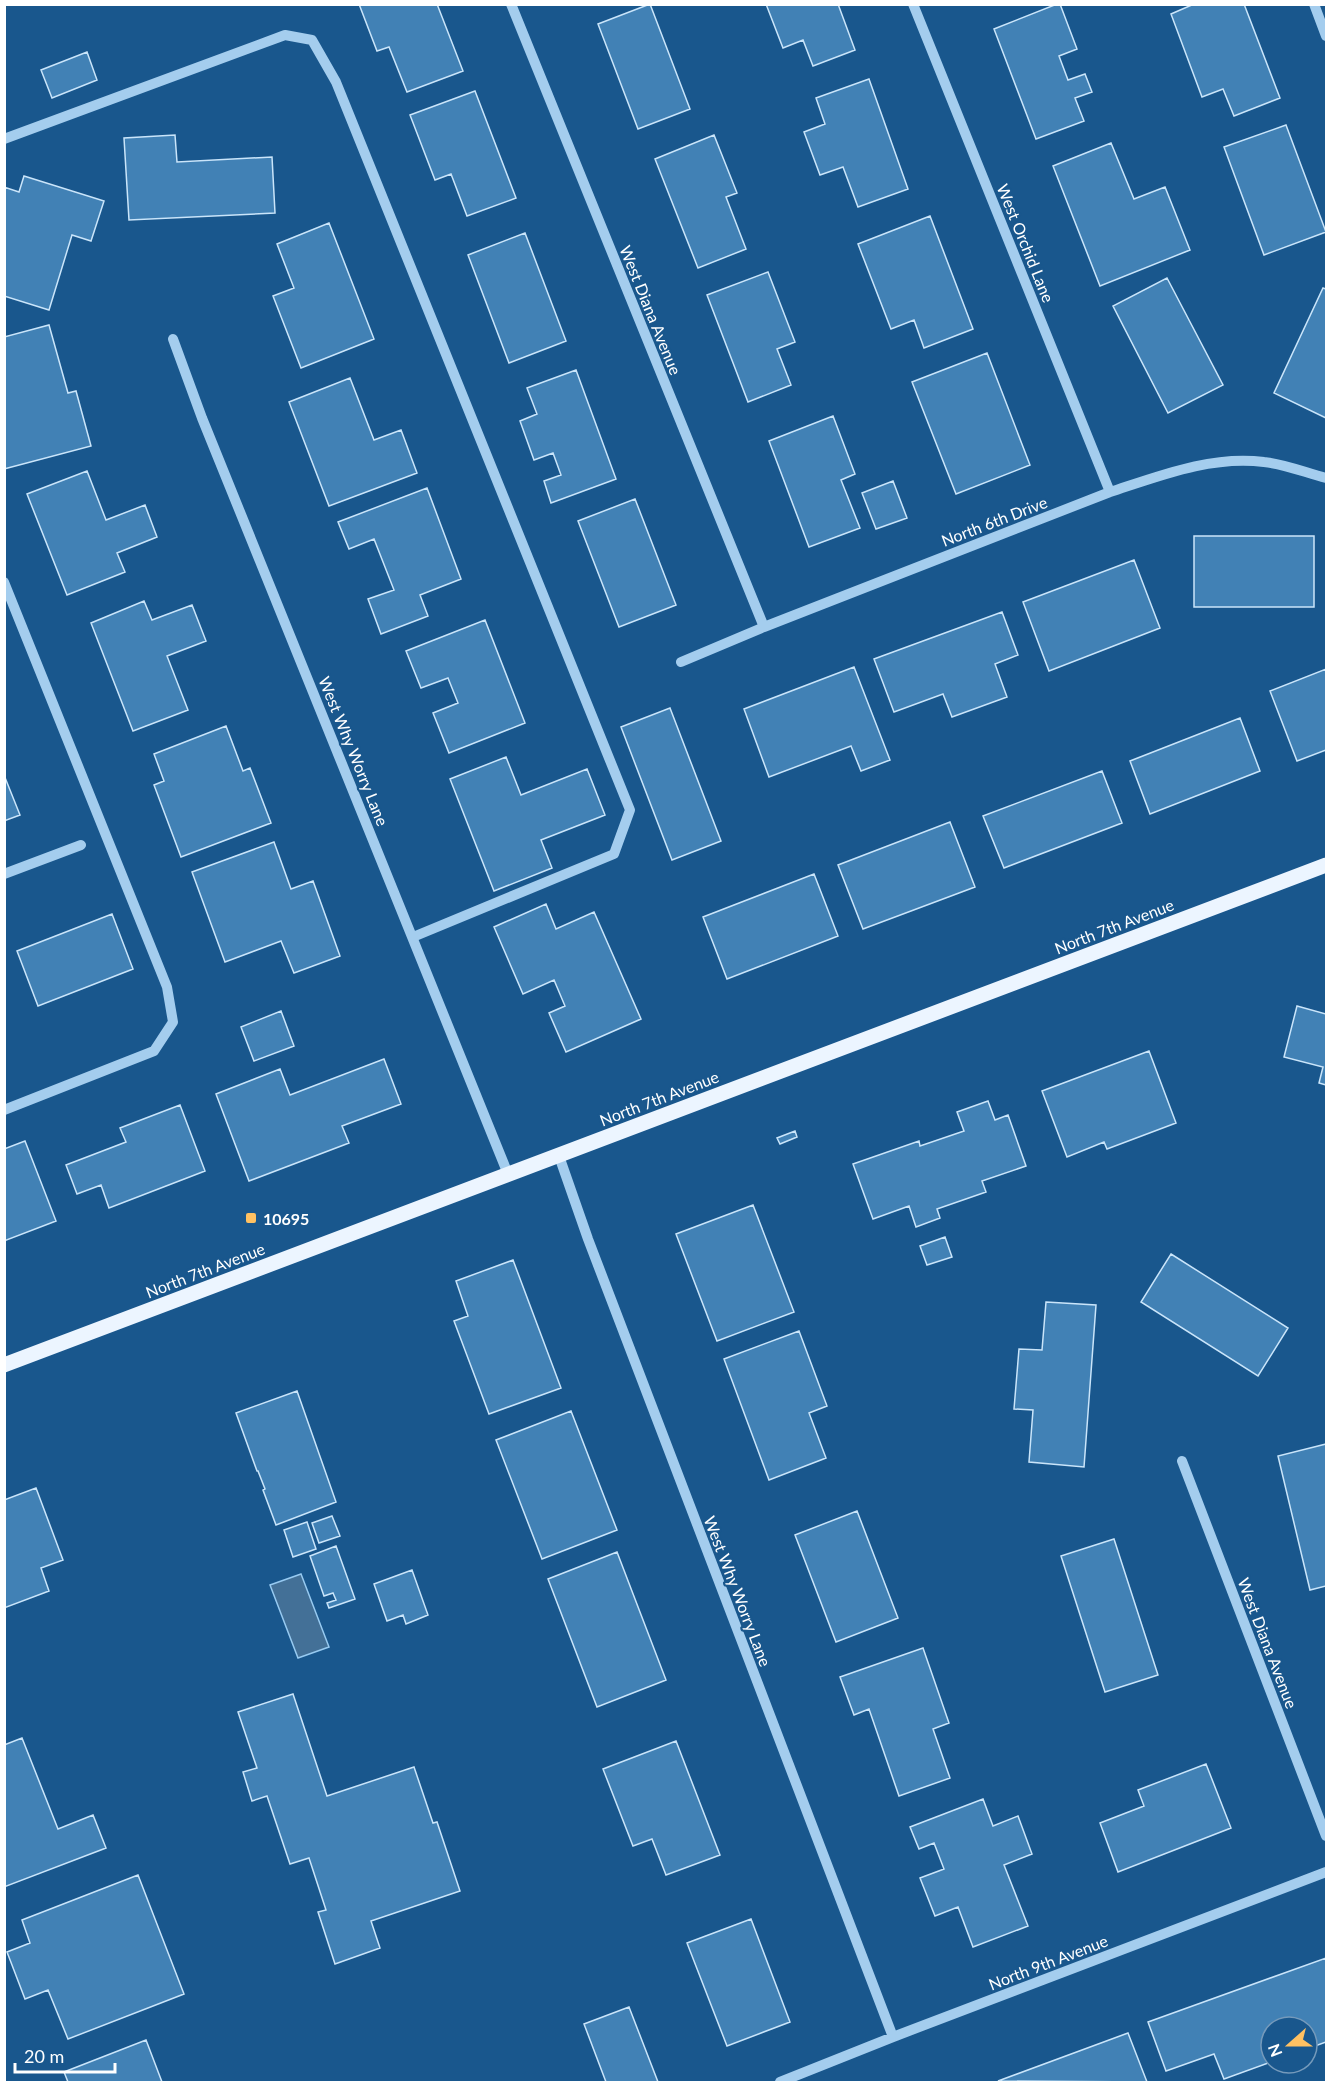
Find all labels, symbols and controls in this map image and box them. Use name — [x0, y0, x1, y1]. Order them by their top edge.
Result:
street label: West Orchid Lane — [994, 181, 1058, 305]
street label: West Diana Avenue — [616, 242, 686, 378]
street label: North 6th Drive — [938, 492, 1050, 550]
street label: West Why Worry Lane — [315, 673, 393, 829]
street label: North 7th Avenue — [1052, 895, 1176, 957]
street label: North 7th Avenue — [597, 1067, 721, 1129]
place label: 10695 — [263, 1209, 309, 1228]
marker: 10695 — [244, 1211, 258, 1225]
street label: North 7th Avenue — [143, 1239, 267, 1301]
street label: West Why Worry Lane — [701, 1513, 775, 1669]
street label: West Diana Avenue — [1234, 1575, 1302, 1711]
street label: North 9th Avenue — [986, 1931, 1110, 1993]
north arrow — [1259, 2015, 1319, 2075]
scale bar — [15, 2036, 116, 2074]
text: N — [1263, 2041, 1286, 2060]
text: 20 m — [24, 2045, 64, 2067]

